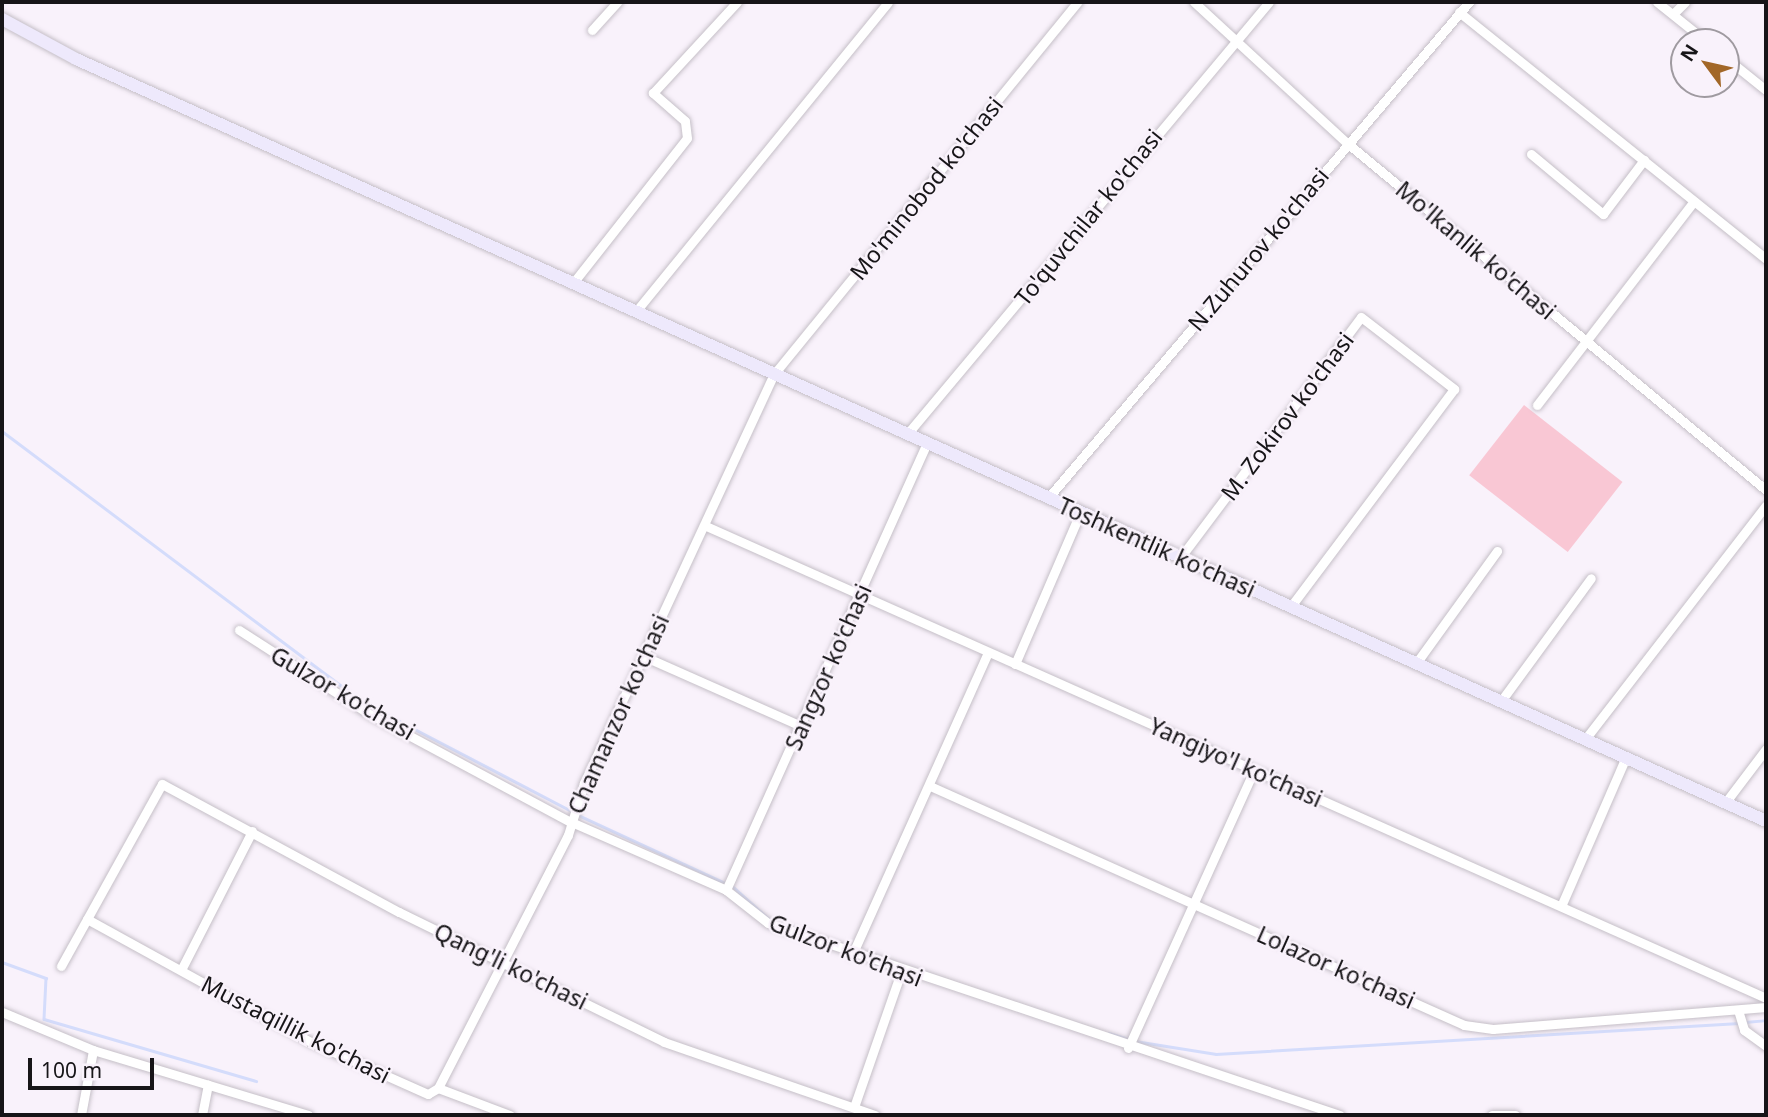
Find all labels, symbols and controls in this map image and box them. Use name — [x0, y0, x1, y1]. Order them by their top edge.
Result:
north arrow — [1670, 28, 1740, 98]
text: N — [1674, 39, 1704, 66]
street label: Mo'minobod ko'chasi — [844, 91, 1008, 285]
street label: To'quvchilar ko'chasi — [1008, 123, 1168, 311]
street label: N.Zuhurov ko'chasi — [1182, 162, 1334, 336]
street label: Mo'lkanlik ko'chasi — [1391, 175, 1561, 325]
street label: M. Zokirov ko'chasi — [1215, 327, 1359, 505]
street label: Toshkentlik ko'chasi — [1054, 491, 1260, 603]
street label: Sangzor ko'chasi — [779, 580, 877, 754]
street label: Chamanzor ko'chasi — [562, 610, 674, 818]
street label: Gulzor ko'chasi — [266, 641, 420, 745]
street label: Yangiyo'l ko'chasi — [1145, 711, 1327, 813]
street label: Gulzor ko'chasi — [765, 908, 927, 992]
street label: Qang'li ko'chasi — [430, 917, 592, 1015]
street label: Lolazor ko'chasi — [1253, 920, 1419, 1014]
street label: Mustaqillik ko'chasi — [197, 969, 395, 1089]
scale bar — [32, 1044, 158, 1088]
text: 100 m — [41, 1056, 102, 1084]

